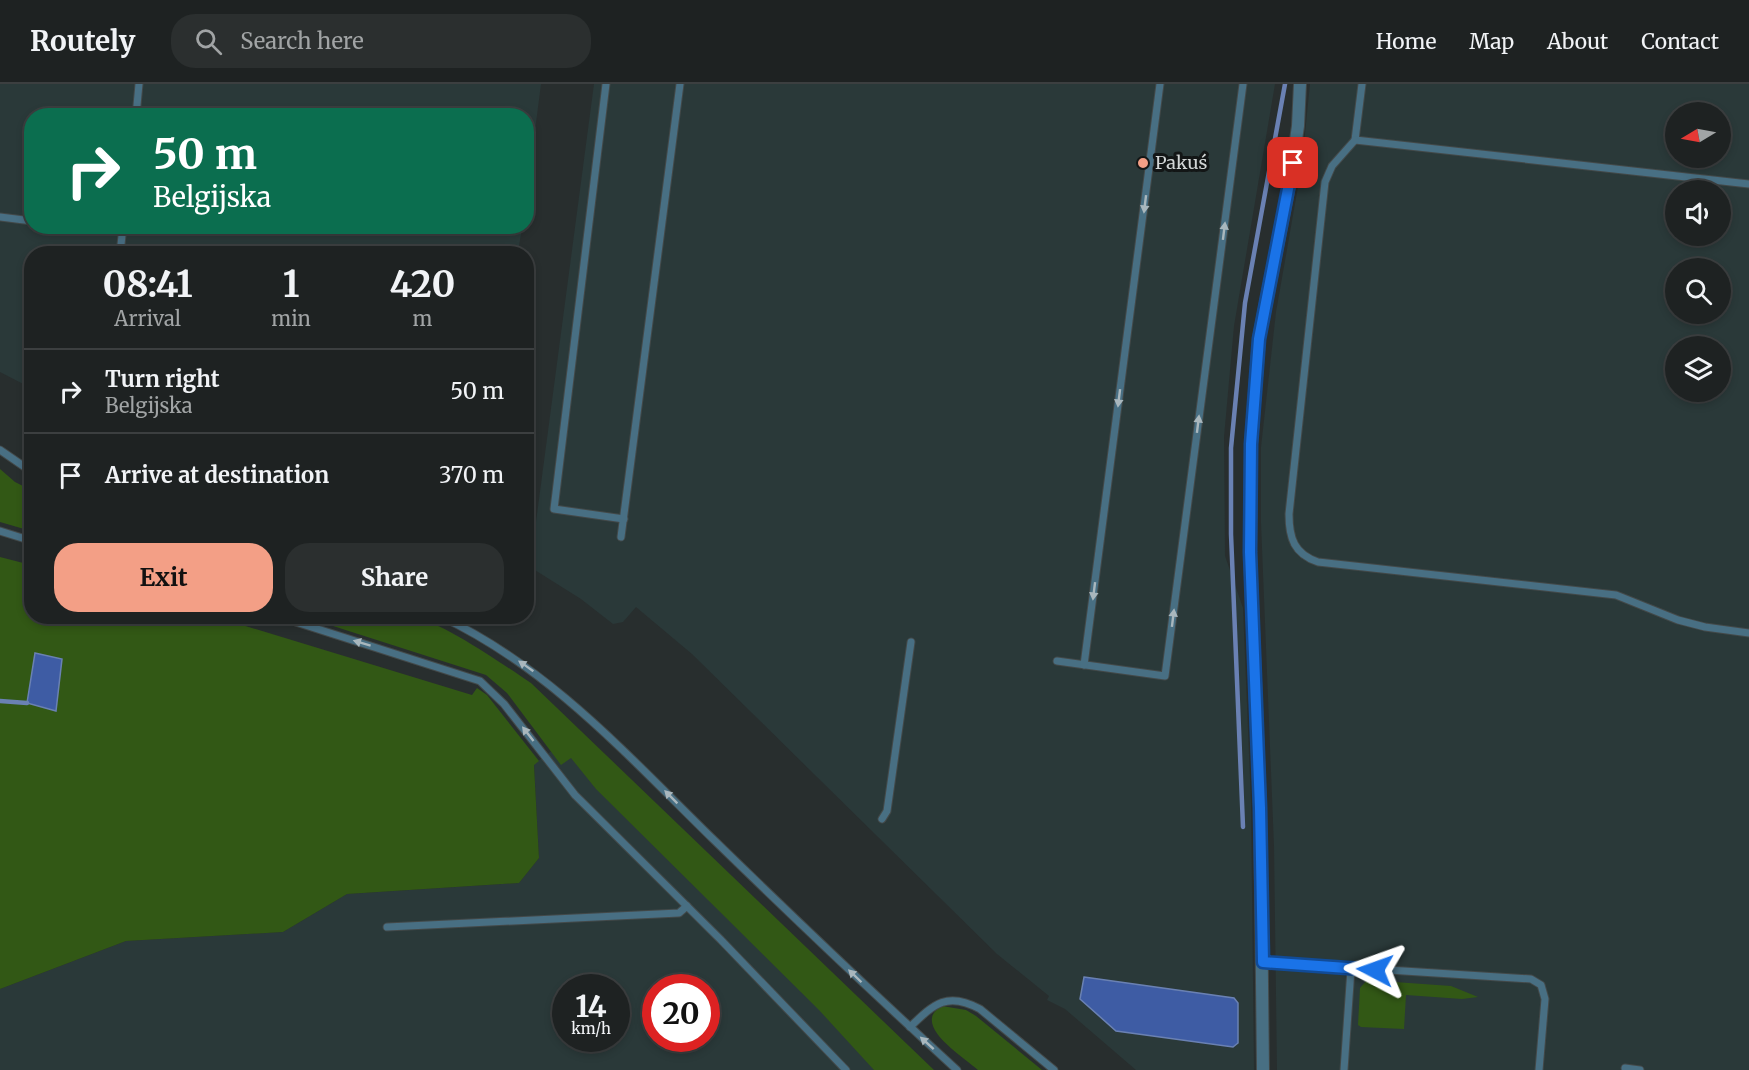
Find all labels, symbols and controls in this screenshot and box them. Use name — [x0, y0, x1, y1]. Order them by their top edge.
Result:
search box — [171, 14, 591, 68]
text: Routely — [30, 23, 135, 59]
icon: search — [192, 25, 225, 58]
text: Search here — [240, 27, 364, 55]
text: Home — [1376, 28, 1436, 55]
text: Map — [1469, 28, 1514, 55]
text: About — [1547, 28, 1608, 55]
text: Contact — [1641, 28, 1719, 55]
north arrow — [1665, 102, 1731, 168]
map controls — [1665, 102, 1731, 402]
text: 50 m — [153, 128, 257, 180]
icon: right — [54, 132, 132, 210]
pin — [1267, 137, 1318, 188]
icon: arrive — [1276, 146, 1309, 179]
place label: Pakuś — [1155, 151, 1208, 174]
marker: Pakuś — [1136, 156, 1150, 170]
text: Belgijska — [153, 180, 271, 214]
button: sound — [1665, 180, 1731, 246]
one-way arrow — [1140, 195, 1149, 214]
one-way arrow — [1219, 221, 1228, 240]
button: search — [1665, 258, 1731, 324]
text: 08:41 — [103, 262, 193, 307]
text: 1 — [283, 262, 299, 307]
text: 420 — [389, 262, 455, 307]
text: Arrival — [114, 306, 181, 331]
text: min — [271, 306, 311, 331]
text: m — [412, 306, 432, 331]
button: layers — [1665, 336, 1731, 402]
text: Turn right — [105, 365, 219, 393]
icon: right — [54, 375, 87, 408]
text: 50 m — [450, 377, 504, 405]
one-way arrow — [1115, 388, 1124, 407]
text: Belgijska — [105, 393, 193, 418]
one-way arrow — [1194, 415, 1203, 434]
icon: arrive — [54, 459, 87, 492]
text: Arrive at destination — [105, 461, 329, 489]
text: 370 m — [439, 461, 504, 489]
button: Exit — [54, 543, 273, 612]
button: Share — [285, 543, 504, 612]
one-way arrow — [1089, 582, 1099, 601]
one-way arrow — [1168, 608, 1178, 627]
one-way arrow — [353, 638, 371, 647]
one-way arrow — [518, 661, 533, 673]
one-way arrow — [521, 726, 534, 742]
one-way arrow — [664, 790, 678, 804]
position arrow — [1343, 938, 1407, 1002]
one-way arrow — [848, 969, 862, 983]
speed limit sign: 20 — [642, 974, 720, 1052]
text: 14 — [575, 987, 607, 1025]
text: km/h — [571, 1019, 611, 1038]
one-way arrow — [920, 1037, 935, 1050]

